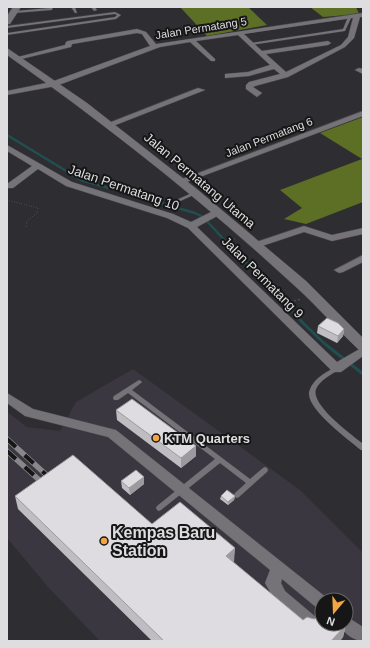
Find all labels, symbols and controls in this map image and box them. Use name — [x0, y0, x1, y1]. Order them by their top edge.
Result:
street label: Jalan Permatang 5 — [154, 15, 248, 41]
street label: Jalan Permatang 6 — [224, 115, 314, 159]
street label: Jalan Permatang Utama — [141, 130, 259, 232]
street label: Jalan Permatang 10 — [66, 161, 181, 214]
street label: Jalan Permatang 9 — [219, 233, 307, 321]
place label: KTM Quarters — [164, 431, 250, 446]
marker: KTM Quarters — [151, 433, 161, 443]
place label: Kempas Baru Station — [112, 524, 215, 559]
marker: Kempas Baru Station — [99, 536, 109, 546]
north arrow — [314, 592, 354, 632]
text: N — [325, 614, 336, 628]

